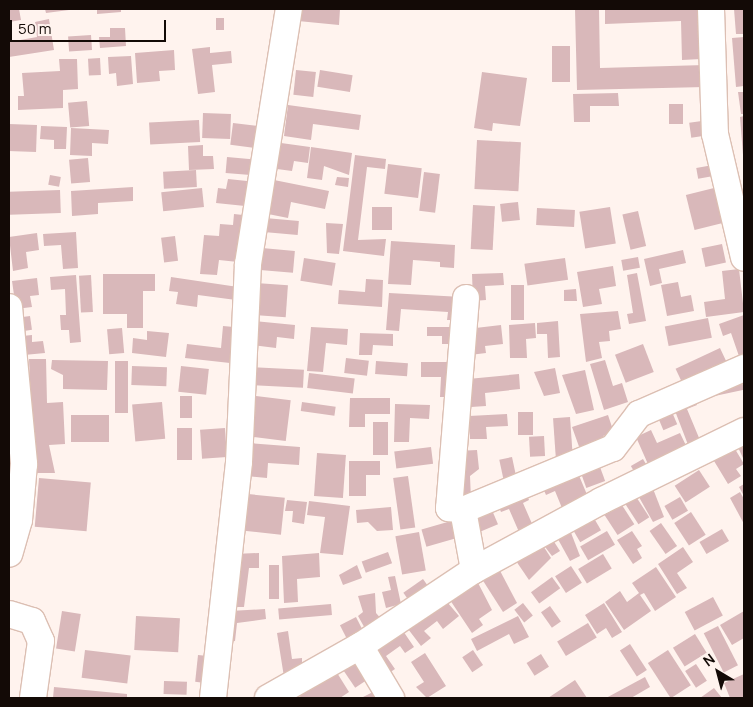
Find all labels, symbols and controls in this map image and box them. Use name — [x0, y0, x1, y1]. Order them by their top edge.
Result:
scale bar — [12, 10, 169, 42]
text: 50 m — [18, 18, 52, 39]
north arrow — [693, 647, 743, 697]
text: N — [699, 649, 718, 670]

